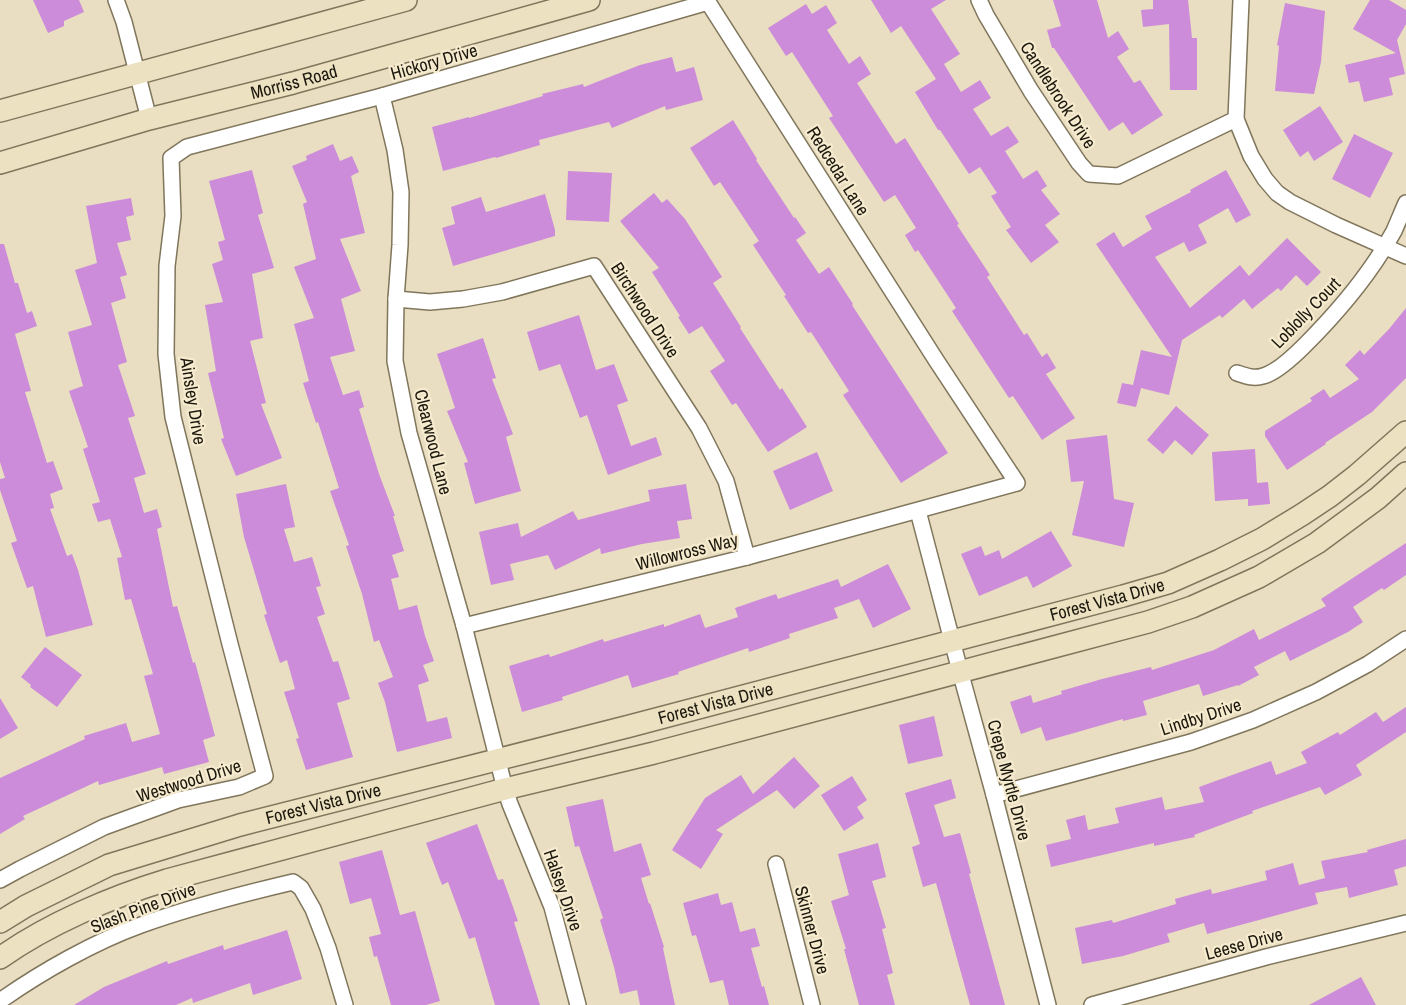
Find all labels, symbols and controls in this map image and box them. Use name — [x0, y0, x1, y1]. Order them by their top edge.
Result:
street label: Candlebrook Drive — [1014, 36, 1102, 153]
street label: Hickory Drive — [387, 37, 480, 86]
street label: Morriss Road — [248, 58, 340, 105]
street label: Redcedar Lane — [801, 121, 876, 220]
street label: Birchwood Drive — [605, 257, 686, 362]
street label: Loblolly Court — [1265, 272, 1346, 354]
street label: Ainsley Drive — [174, 355, 213, 446]
street label: Clearwood Lane — [408, 387, 459, 497]
street label: Willowross Way — [633, 527, 741, 576]
street label: Forest Vista Drive — [1047, 572, 1167, 627]
street label: Forest Vista Drive — [655, 676, 776, 730]
street label: Lindby Drive — [1157, 692, 1245, 741]
street label: Crepe Myrtle Drive — [981, 717, 1038, 843]
street label: Westwood Drive — [134, 753, 244, 808]
street label: Forest Vista Drive — [263, 777, 383, 830]
street label: Halsey Drive — [538, 846, 589, 934]
street label: Slash Pine Drive — [87, 876, 199, 939]
street label: Skinner Drive — [789, 883, 836, 977]
street label: Leese Drive — [1202, 921, 1286, 966]

